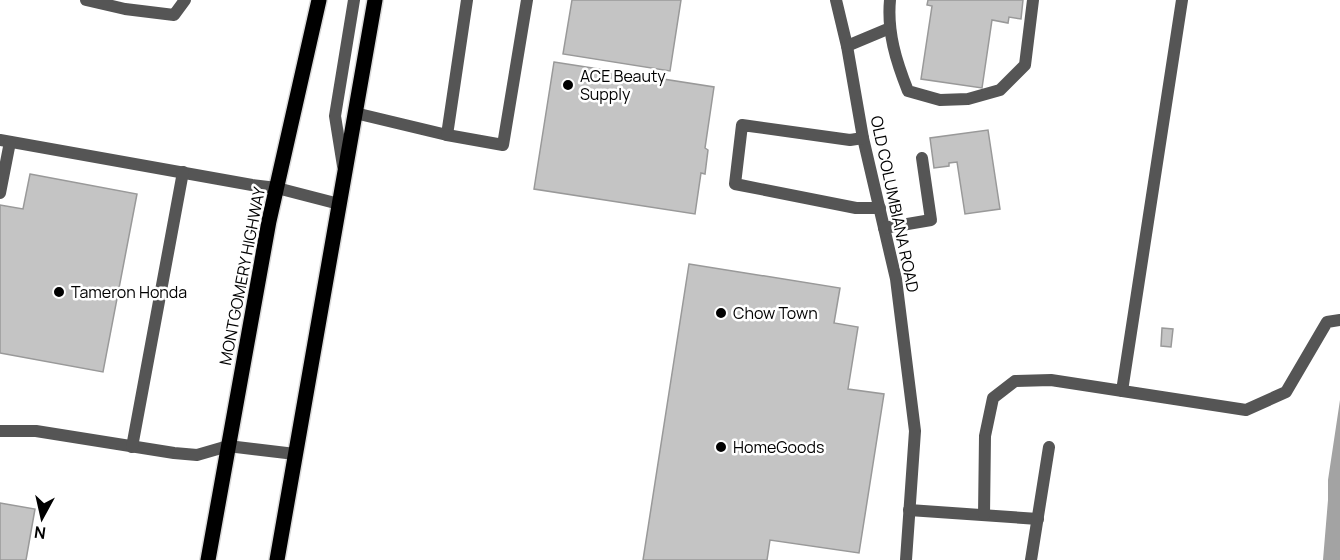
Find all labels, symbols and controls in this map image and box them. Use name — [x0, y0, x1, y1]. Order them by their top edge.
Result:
place label: ACE Beauty Supply — [580, 65, 666, 105]
marker: ACE Beauty Supply — [561, 78, 575, 92]
street label: OLD COLUMBIANA ROAD — [866, 114, 924, 294]
street label: MONTGOMERY HIGHWAY — [214, 185, 270, 367]
place label: Tameron Honda — [71, 281, 187, 303]
marker: Tameron Honda — [52, 285, 66, 299]
place label: Chow Town — [733, 302, 818, 324]
marker: Chow Town — [714, 306, 728, 320]
place label: HomeGoods — [733, 436, 824, 458]
marker: HomeGoods — [714, 440, 728, 454]
north arrow — [12, 488, 72, 548]
text: N — [33, 521, 47, 545]

